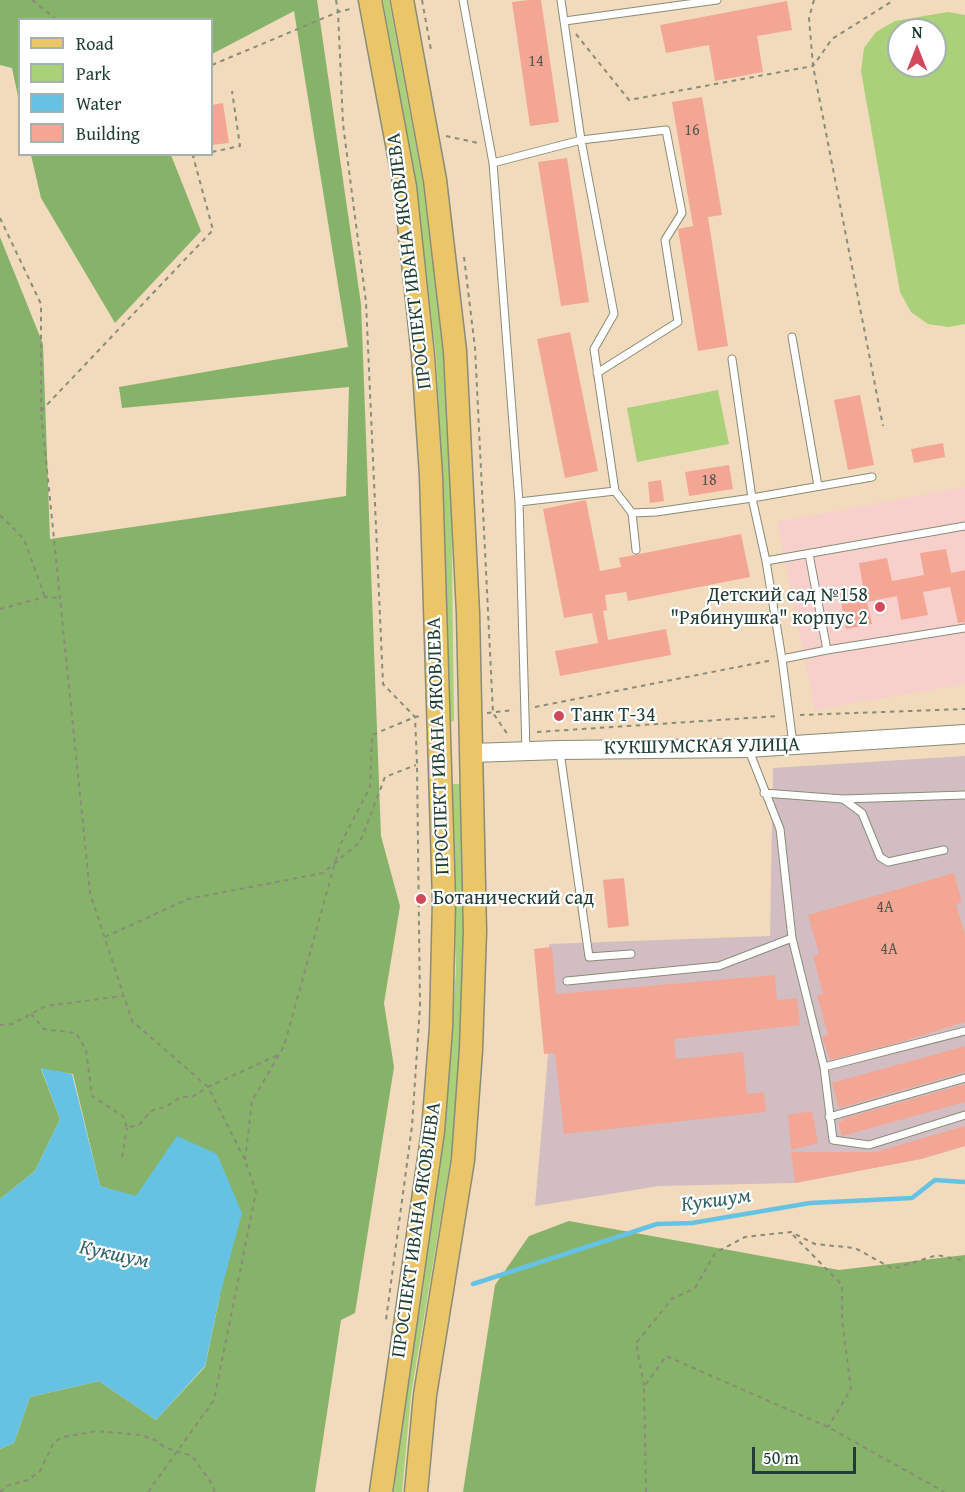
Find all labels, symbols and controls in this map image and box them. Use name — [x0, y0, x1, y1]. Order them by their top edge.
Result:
legend — [18, 18, 213, 156]
north arrow — [887, 18, 947, 78]
text: N — [912, 20, 922, 44]
text: Road — [76, 30, 114, 57]
house number: 14 — [528, 52, 544, 72]
text: Park — [76, 60, 111, 87]
text: Water — [76, 90, 121, 117]
text: Building — [76, 120, 140, 147]
house number: 16 — [684, 121, 700, 141]
street label: ПРОСПЕКТ ИВАНА ЯКОВЛЕВА — [382, 131, 438, 391]
house number: 18 — [701, 471, 717, 491]
place label: Детский сад №158 "Рябинушка" корпус 2 — [670, 584, 868, 631]
marker: Детский сад №158 "Рябинушка" корпус 2 — [873, 600, 887, 614]
street label: ПРОСПЕКТ ИВАНА ЯКОВЛЕВА — [423, 617, 455, 875]
place label: Танк Т-34 — [571, 704, 656, 728]
marker: Танк Т-34 — [552, 709, 566, 723]
street label: КУКШУМСКАЯ УЛИЦА — [604, 733, 800, 761]
place label: Ботанический сад — [433, 887, 594, 911]
marker: Ботанический сад — [414, 892, 428, 906]
house number: 4А — [876, 898, 894, 918]
house number: 4А — [880, 940, 898, 960]
street label: ПРОСПЕКТ ИВАНА ЯКОВЛЕВА — [387, 1101, 447, 1359]
water label: Кукшум — [679, 1184, 753, 1218]
water label: Кукшум — [77, 1235, 151, 1275]
scale bar — [755, 1435, 858, 1473]
text: 50 m — [763, 1444, 799, 1471]

